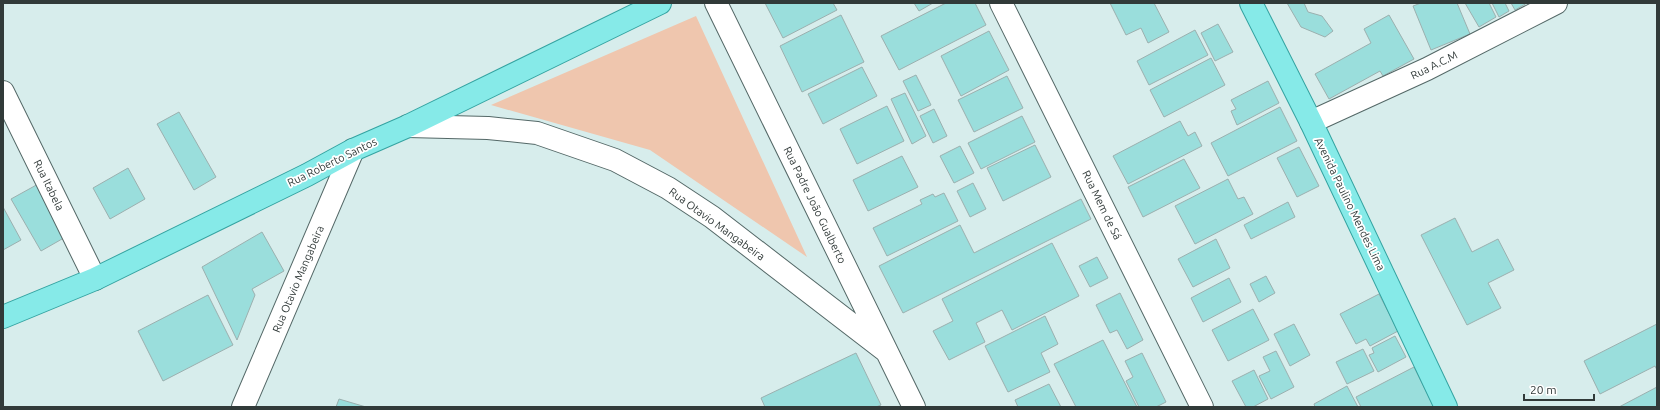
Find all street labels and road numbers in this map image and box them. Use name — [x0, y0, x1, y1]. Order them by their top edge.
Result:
street label: Rua A.C.M — [1409, 49, 1459, 81]
street label: Rua Roberto Santos — [285, 135, 379, 189]
street label: Avenida Paulino Mendes Lima — [1313, 136, 1387, 272]
street label: Rua Padre João Gualberto — [781, 145, 849, 265]
street label: Rua Itabela — [32, 158, 66, 212]
street label: Rua Mem de Sá — [1080, 168, 1124, 242]
street label: Rua Otavio Mangabeira — [667, 185, 767, 263]
street label: Rua Otavio Mangabeira — [270, 224, 326, 334]

